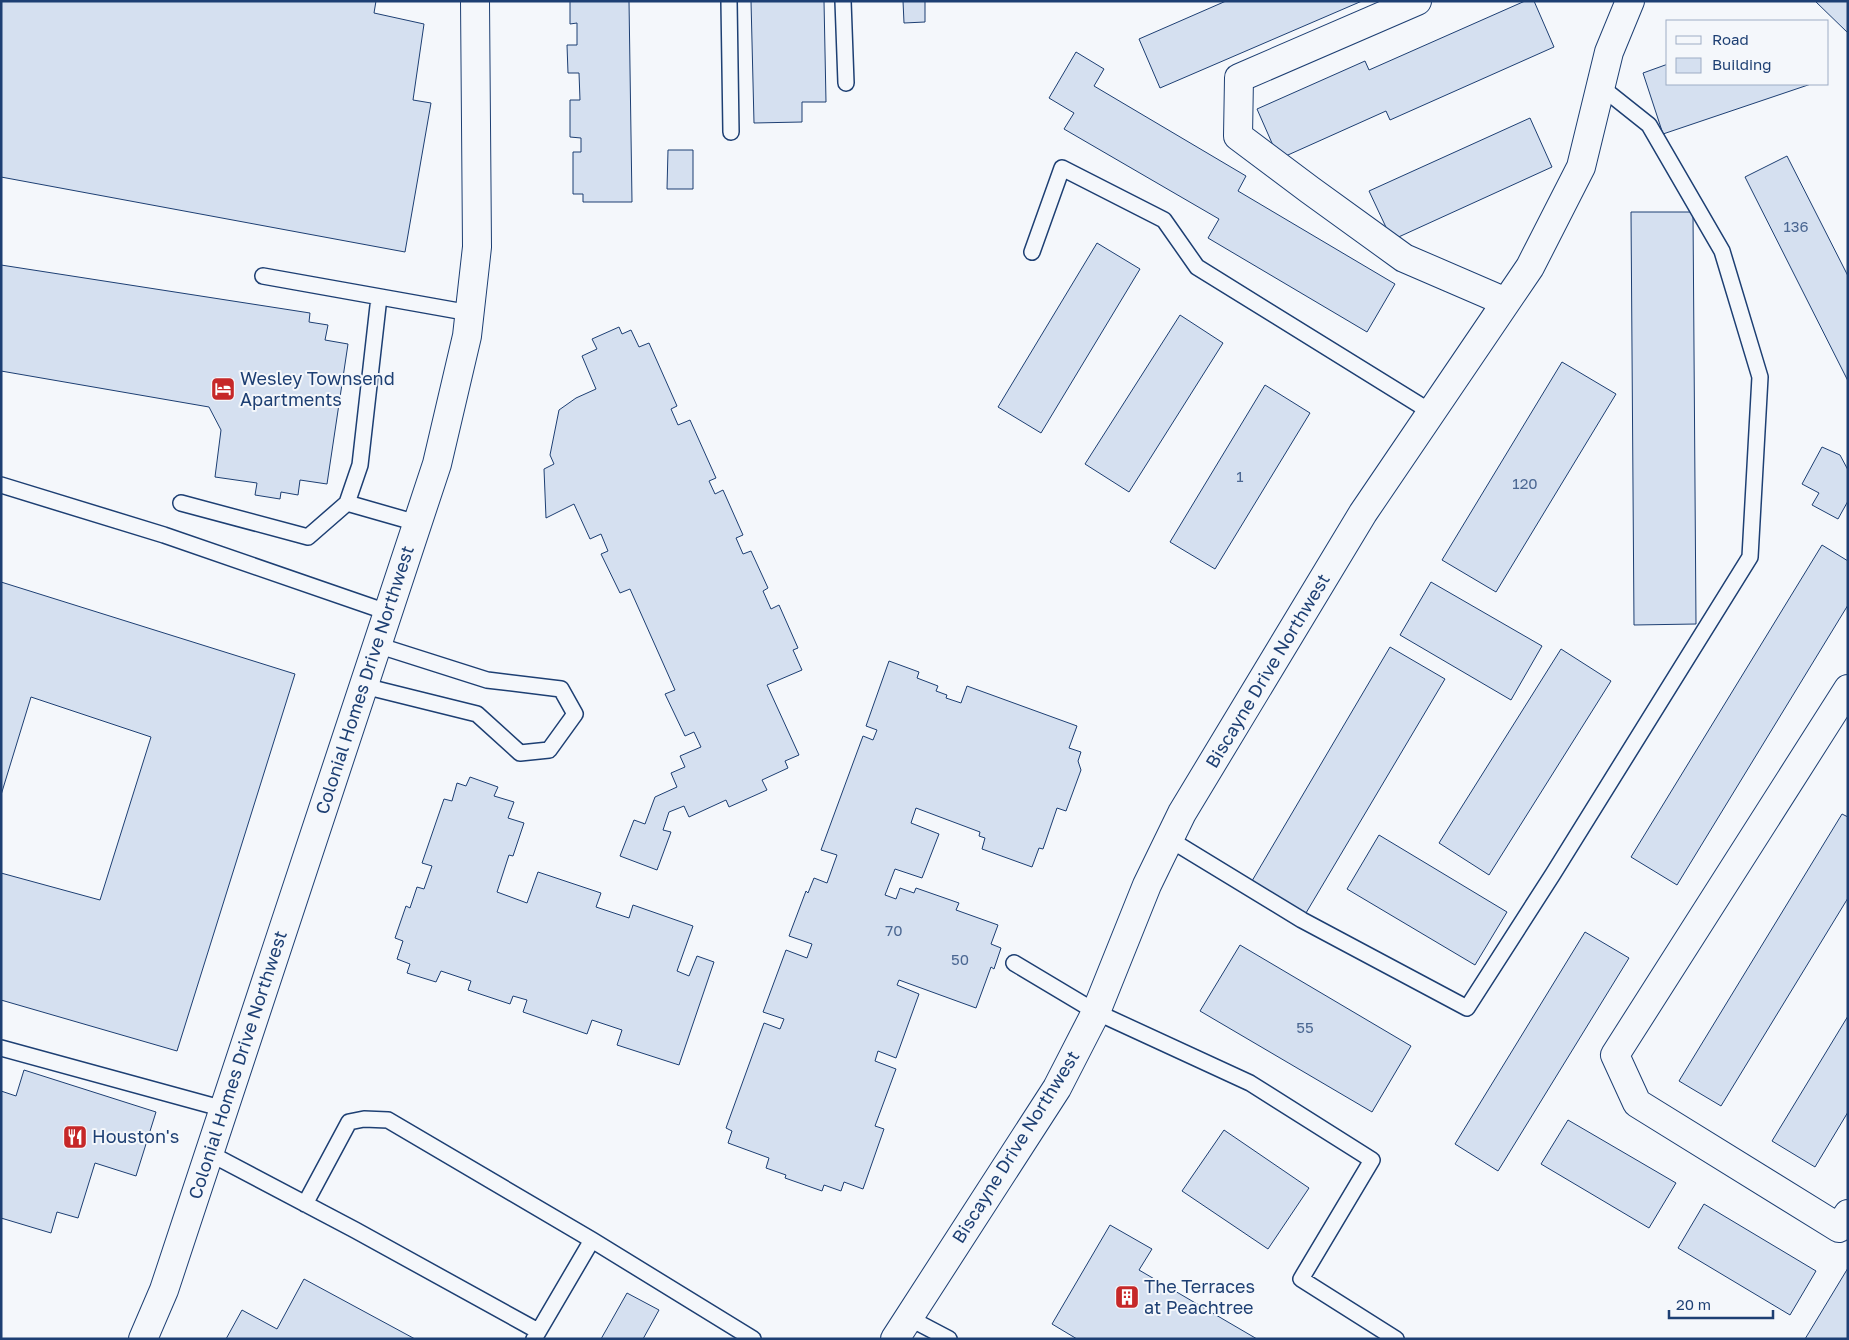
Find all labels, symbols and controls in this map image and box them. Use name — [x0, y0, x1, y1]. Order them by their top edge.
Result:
legend — [1666, 20, 1829, 85]
text: Road — [1712, 30, 1749, 48]
text: Building — [1712, 55, 1772, 73]
house number: 136 — [1783, 217, 1809, 235]
place label: Wesley Townsend Apartments — [240, 367, 395, 410]
hotel icon: Wesley Townsend Apartments — [210, 376, 236, 402]
house number: 1 — [1236, 467, 1244, 485]
house number: 120 — [1512, 474, 1538, 492]
street label: Colonial Homes Drive Northwest — [310, 543, 418, 817]
street label: Biscayne Drive Northwest — [1200, 569, 1334, 772]
house number: 70 — [885, 921, 903, 939]
street label: Colonial Homes Drive Northwest — [183, 928, 291, 1202]
house number: 50 — [951, 950, 969, 968]
house number: 55 — [1296, 1018, 1314, 1036]
street label: Biscayne Drive Northwest — [947, 1046, 1084, 1247]
restaurant icon: Houston's — [62, 1124, 88, 1150]
place label: Houston's — [92, 1125, 179, 1147]
place label: The Terraces at Peachtree — [1144, 1275, 1255, 1318]
building icon: The Terraces at Peachtree — [1114, 1284, 1140, 1310]
scale bar — [1669, 1288, 1773, 1320]
text: 20 m — [1676, 1295, 1711, 1313]

